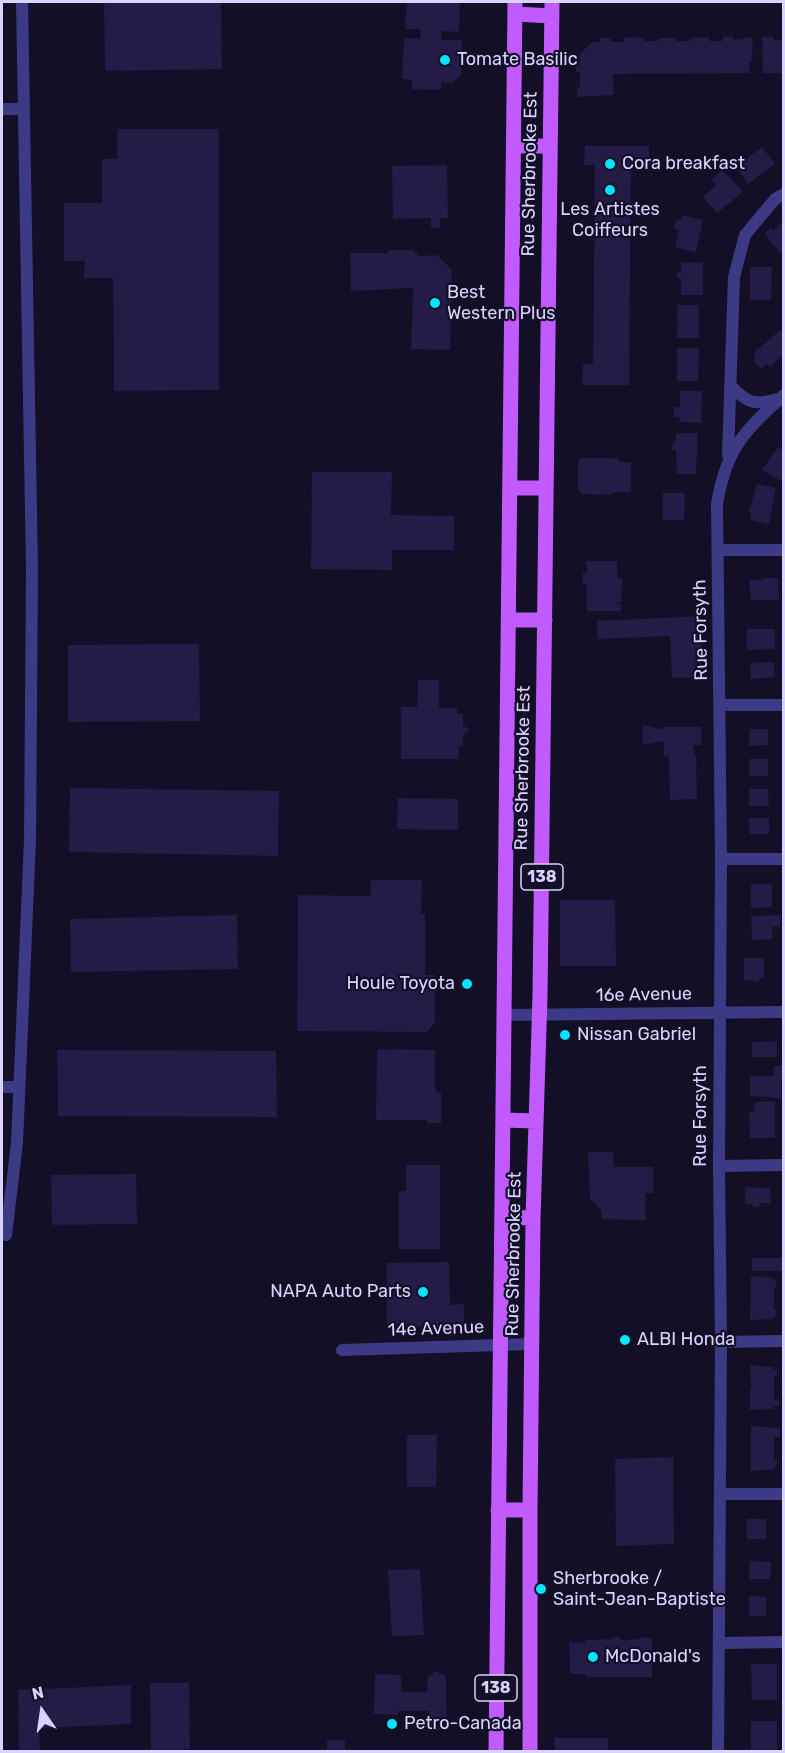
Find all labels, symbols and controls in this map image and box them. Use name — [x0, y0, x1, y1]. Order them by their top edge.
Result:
place label: Tomate Basilic — [457, 49, 578, 71]
marker: Tomate Basilic — [438, 53, 452, 67]
street label: Rue Sherbrooke Est — [518, 91, 542, 257]
place label: Cora breakfast — [622, 153, 745, 175]
marker: Cora breakfast — [603, 157, 617, 171]
marker: Les Artistes Coiffeurs — [603, 183, 617, 197]
place label: Les Artistes Coiffeurs — [560, 199, 660, 242]
place label: Best Western Plus — [447, 282, 556, 324]
marker: Best Western Plus — [428, 296, 442, 310]
street label: Rue Forsyth — [689, 579, 713, 681]
street label: Rue Sherbrooke Est — [511, 685, 535, 851]
road number: 138 — [521, 864, 563, 890]
place label: Houle Toyota — [347, 973, 455, 995]
marker: Houle Toyota — [460, 977, 474, 991]
street label: 16e Avenue — [596, 983, 692, 1007]
place label: Nissan Gabriel — [577, 1024, 696, 1046]
marker: Nissan Gabriel — [558, 1028, 572, 1042]
street label: Rue Forsyth — [690, 1065, 712, 1167]
street label: Rue Sherbrooke Est — [502, 1171, 526, 1337]
place label: NAPA Auto Parts — [270, 1281, 411, 1303]
marker: NAPA Auto Parts — [416, 1285, 430, 1299]
street label: 14e Avenue — [387, 1317, 485, 1341]
place label: ALBI Honda — [637, 1329, 735, 1351]
marker: ALBI Honda — [618, 1333, 632, 1347]
place label: Sherbrooke / Saint-Jean-Baptiste — [553, 1568, 726, 1610]
marker: Sherbrooke / Saint-Jean-Baptiste — [534, 1582, 548, 1596]
place label: McDonald's — [605, 1646, 701, 1668]
marker: McDonald's — [586, 1650, 600, 1664]
road number: 138 — [475, 1675, 517, 1701]
north arrow — [12, 1681, 72, 1741]
text: N — [30, 1682, 46, 1704]
place label: Petro-Canada — [404, 1713, 522, 1735]
marker: Petro-Canada — [385, 1717, 399, 1731]

